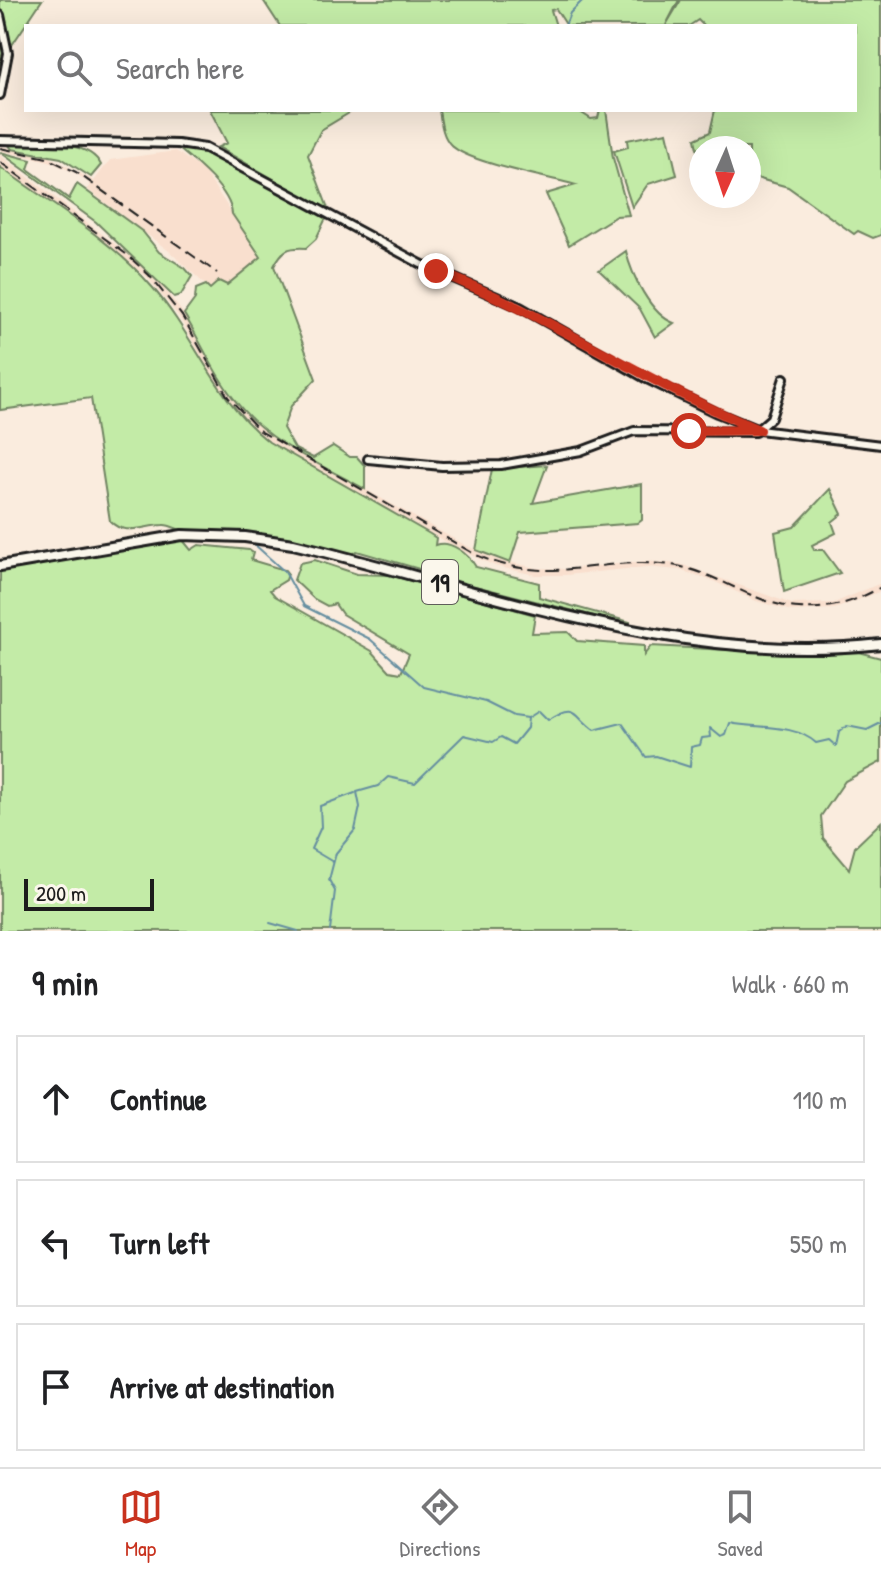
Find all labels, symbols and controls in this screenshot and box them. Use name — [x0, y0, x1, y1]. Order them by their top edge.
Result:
search box — [24, 24, 857, 112]
icon: search — [52, 46, 96, 90]
text: Search here — [116, 48, 244, 88]
north arrow — [689, 136, 761, 208]
route end — [418, 253, 454, 289]
route start — [671, 413, 707, 449]
road number: 19 — [422, 560, 458, 604]
scale bar — [24, 875, 154, 911]
text: 200 m — [36, 878, 86, 908]
text: 9 min — [32, 960, 98, 1006]
text: Walk · 660 m — [732, 966, 849, 1001]
icon: ahead — [34, 1077, 78, 1121]
text: Continue — [110, 1079, 207, 1119]
text: 110 m — [793, 1082, 847, 1117]
icon: left — [34, 1221, 78, 1265]
text: Turn left — [110, 1223, 209, 1263]
text: 550 m — [790, 1226, 847, 1261]
icon: arrive — [34, 1365, 78, 1409]
text: Arrive at destination — [110, 1367, 335, 1407]
tab: Map — [119, 1485, 163, 1563]
tab: Directions — [400, 1485, 481, 1563]
tab: Saved — [718, 1485, 762, 1563]

